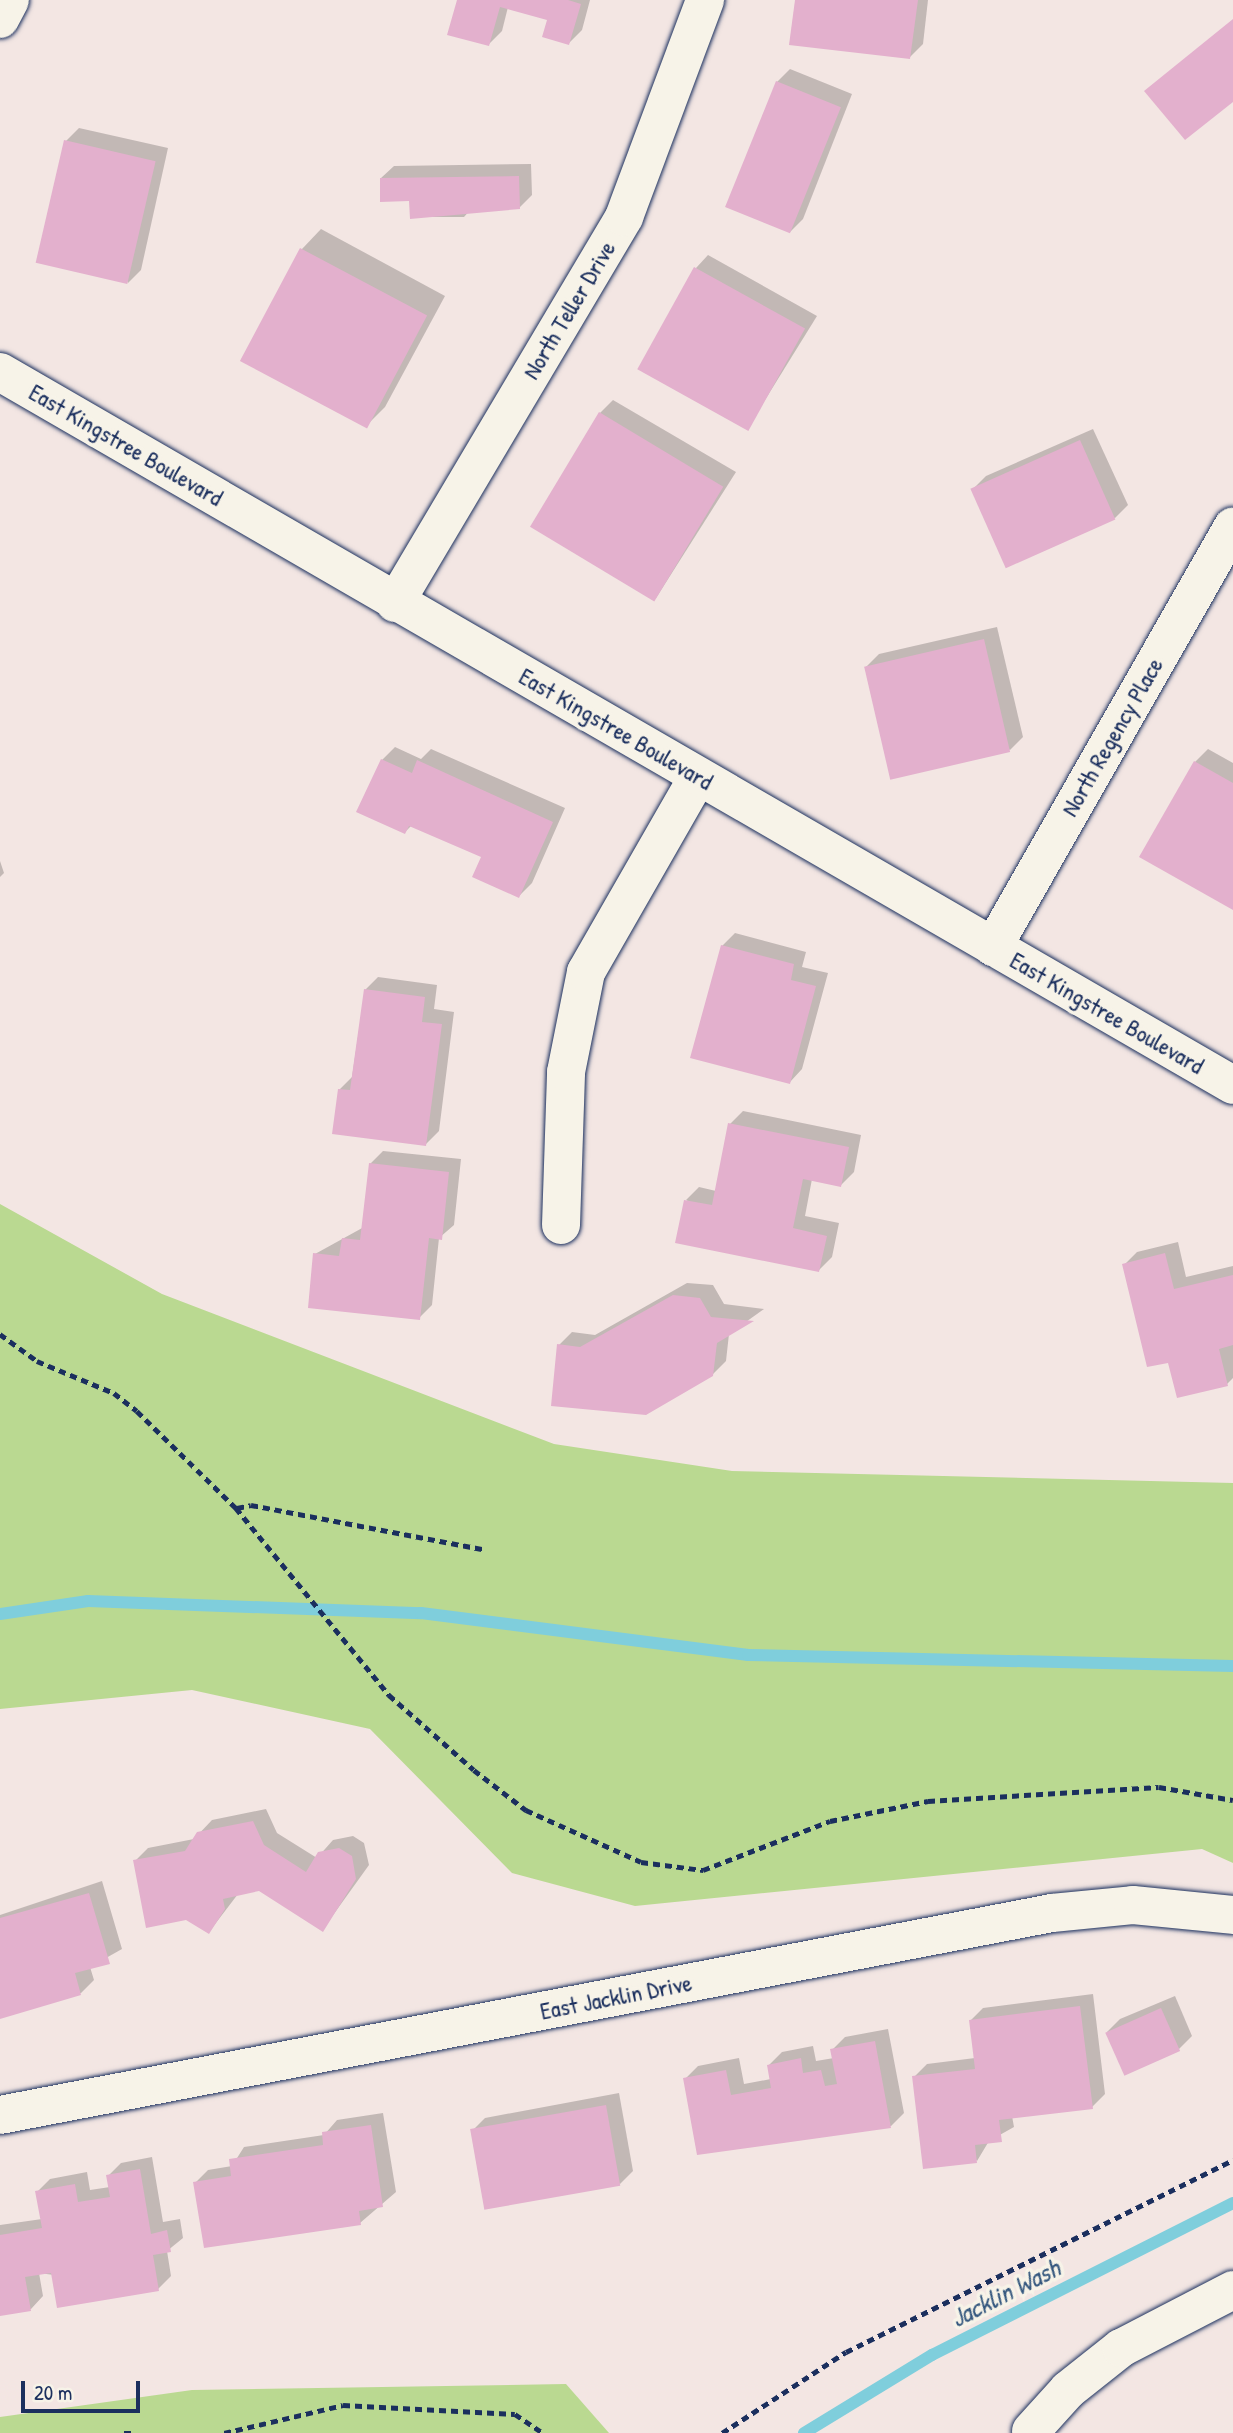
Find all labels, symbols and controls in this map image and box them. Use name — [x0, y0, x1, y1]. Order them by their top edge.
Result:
street label: North Teller Drive — [516, 236, 622, 384]
street label: East Kingstree Boulevard — [24, 378, 228, 512]
street label: North Regency Place — [1055, 653, 1169, 821]
street label: East Kingstree Boulevard — [514, 662, 718, 796]
street label: East Kingstree Boulevard — [1005, 946, 1209, 1080]
street label: East Jacklin Drive — [538, 1968, 694, 2026]
water label: Jacklin Wash — [945, 2252, 1065, 2334]
scale bar — [24, 2366, 144, 2410]
text: 20 m — [34, 2378, 72, 2407]

